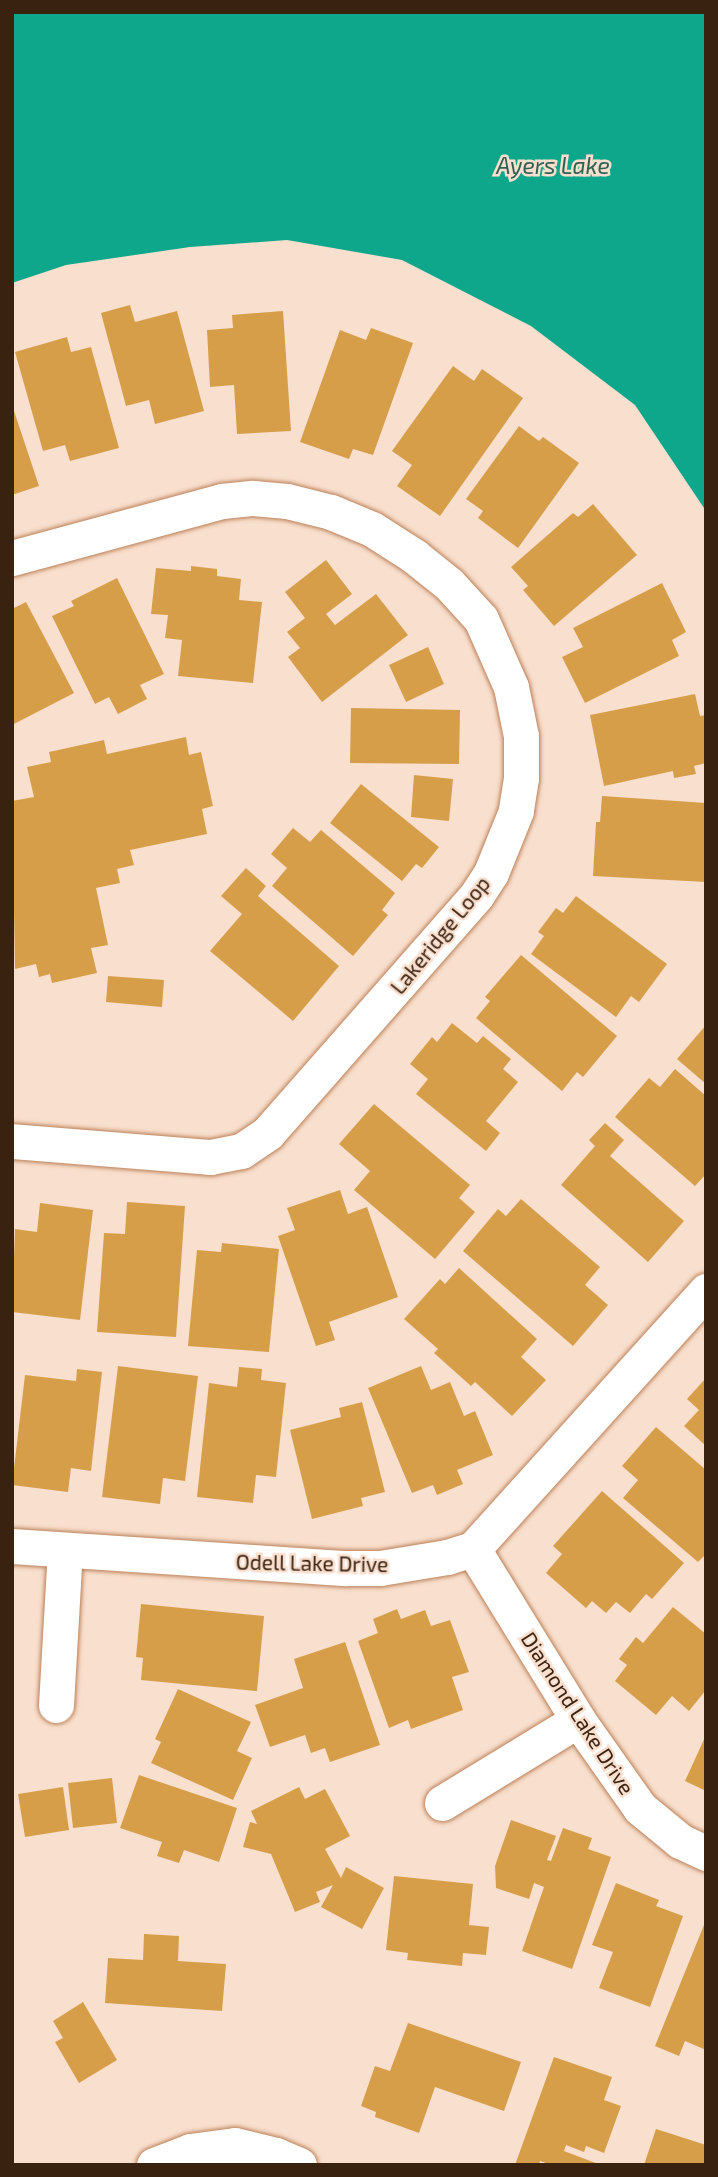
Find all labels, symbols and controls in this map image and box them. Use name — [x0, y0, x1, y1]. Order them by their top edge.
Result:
water label: Ayers Lake — [496, 151, 610, 179]
street label: Lakeridge Loop — [385, 871, 495, 999]
street label: Odell Lake Drive — [235, 1549, 389, 1577]
street label: Diamond Lake Drive — [516, 1627, 640, 1799]

